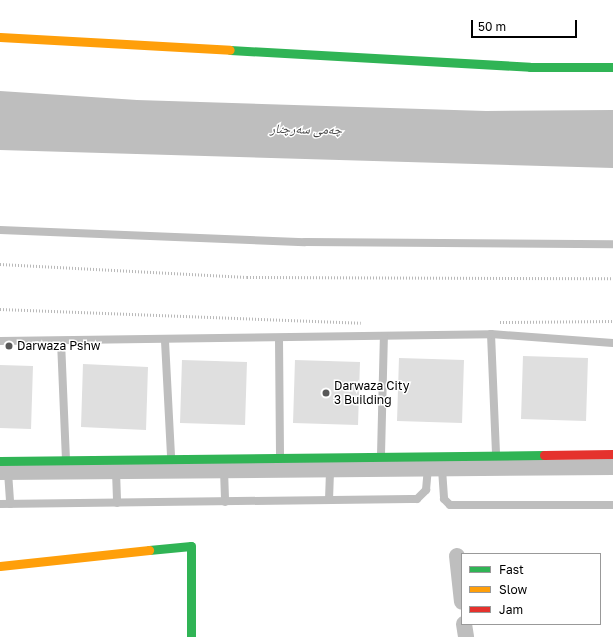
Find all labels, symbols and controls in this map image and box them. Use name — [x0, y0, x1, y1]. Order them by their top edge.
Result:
scale bar — [473, 12, 579, 38]
text: 50 m — [478, 19, 506, 34]
water label: چەمی سەرچنار — [270, 121, 342, 137]
place label: Darwaza Pshw — [17, 339, 100, 353]
marker: Darwaza Pshw — [4, 341, 14, 351]
place label: Darwaza City 3 Building — [334, 379, 409, 407]
marker: Darwaza City 3 Building — [321, 388, 331, 398]
legend — [461, 553, 601, 625]
text: Fast — [499, 562, 524, 577]
text: Slow — [499, 582, 527, 597]
text: Jam — [499, 602, 523, 617]

